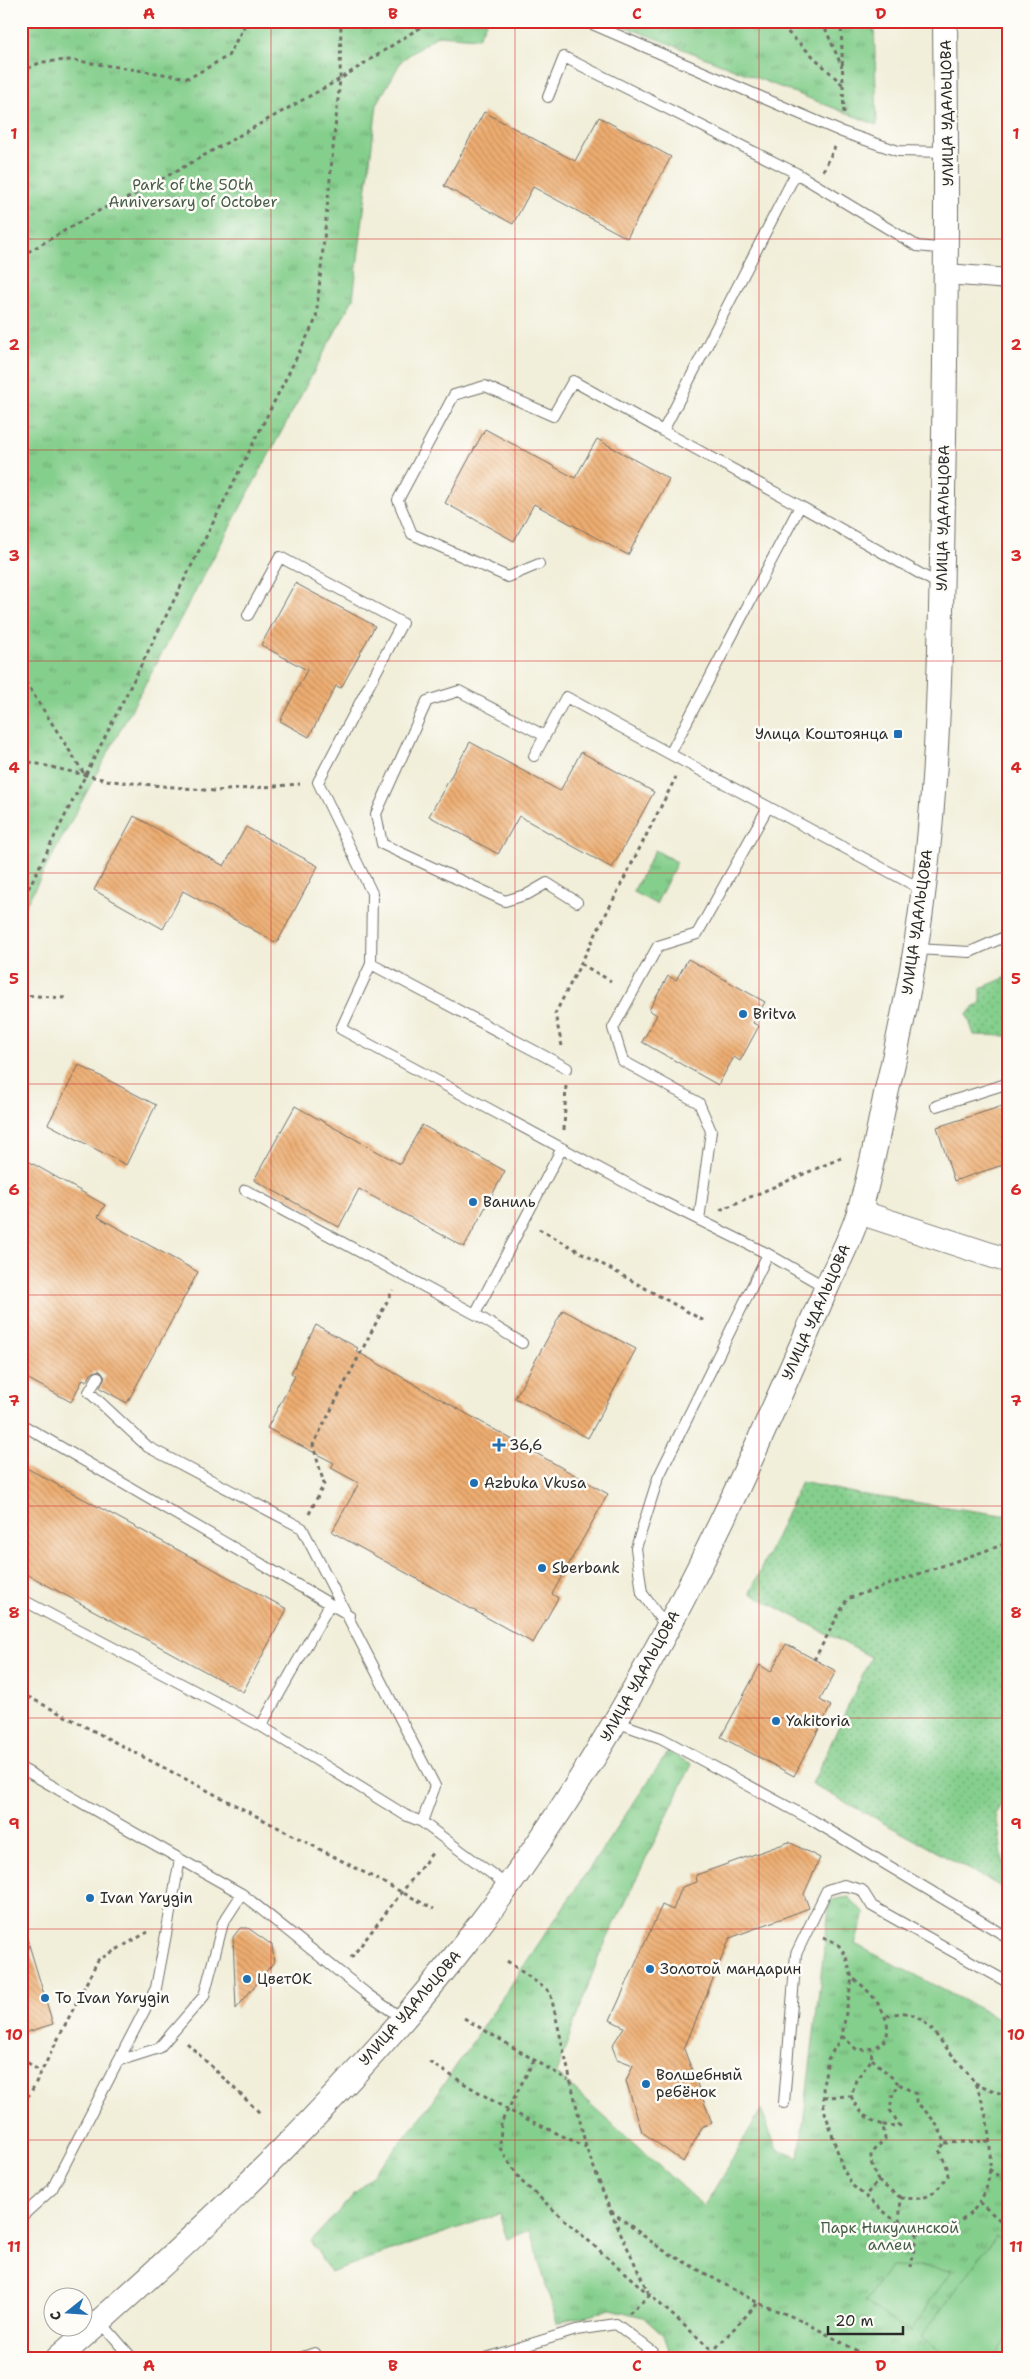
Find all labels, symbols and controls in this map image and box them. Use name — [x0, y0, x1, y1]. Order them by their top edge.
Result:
text: A — [143, 3, 155, 24]
text: B — [388, 3, 398, 24]
text: C — [632, 3, 642, 24]
text: D — [875, 3, 887, 24]
street label: УЛИЦА УДАЛЬЦОВА — [936, 39, 958, 186]
text: 1 — [10, 123, 18, 144]
text: 1 — [1012, 123, 1020, 144]
park label: Park of the 50th Anniversary of October — [108, 175, 278, 212]
text: 2 — [8, 334, 20, 355]
text: 2 — [1010, 334, 1022, 355]
street label: УЛИЦА УДАЛЬЦОВА — [932, 444, 954, 591]
text: 3 — [8, 545, 20, 566]
text: 3 — [1010, 545, 1022, 566]
place label: Улица Коштоянца — [755, 724, 889, 744]
marker: Улица Коштоянца — [892, 728, 904, 740]
text: 4 — [8, 757, 20, 778]
text: 4 — [1010, 757, 1022, 778]
street label: УЛИЦА УДАЛЬЦОВА — [897, 848, 937, 996]
text: 5 — [9, 968, 19, 989]
text: 5 — [1011, 968, 1021, 989]
place label: Britva — [753, 1004, 797, 1024]
marker: Britva — [737, 1008, 749, 1020]
text: 6 — [8, 1179, 20, 1200]
text: 6 — [1010, 1179, 1022, 1200]
place label: Ваниль — [483, 1192, 536, 1212]
marker: Ваниль — [467, 1196, 479, 1208]
street label: УЛИЦА УДАЛЬЦОВА — [777, 1241, 855, 1383]
text: 7 — [8, 1390, 20, 1411]
text: 7 — [1010, 1390, 1022, 1411]
place label: 36,6 — [509, 1435, 542, 1455]
marker: 36,6 — [493, 1439, 505, 1451]
place label: Azbuka Vkusa — [484, 1473, 587, 1493]
marker: Azbuka Vkusa — [468, 1477, 480, 1489]
place label: Sberbank — [552, 1558, 620, 1578]
marker: Sberbank — [536, 1562, 548, 1574]
text: 8 — [8, 1602, 20, 1623]
text: 8 — [1010, 1602, 1022, 1623]
street label: УЛИЦА УДАЛЬЦОВА — [596, 1607, 684, 1745]
place label: Yakitoria — [786, 1711, 851, 1731]
marker: Yakitoria — [770, 1715, 782, 1727]
text: 9 — [8, 1813, 20, 1834]
text: 9 — [1010, 1813, 1022, 1834]
place label: Ivan Yarygin — [100, 1888, 193, 1908]
marker: Ivan Yarygin — [84, 1892, 96, 1904]
street label: УЛИЦА УДАЛЬЦОВА — [354, 1946, 466, 2070]
place label: Золотой мандарин — [660, 1959, 801, 1979]
marker: Золотой мандарин — [644, 1963, 656, 1975]
place label: ЦветОК — [257, 1969, 312, 1989]
marker: ЦветОК — [241, 1973, 253, 1985]
place label: To Ivan Yarygin — [55, 1988, 169, 2008]
marker: To Ivan Yarygin — [39, 1992, 51, 2004]
text: 10 — [5, 2024, 23, 2045]
text: 10 — [1007, 2024, 1025, 2045]
place label: Волшебный ребёнок — [656, 2065, 742, 2102]
marker: Волшебный ребёнок — [640, 2078, 652, 2090]
park label: Парк Никулинской аллеи — [821, 2218, 959, 2255]
text: 11 — [7, 2236, 21, 2257]
text: 11 — [1009, 2236, 1023, 2257]
north arrow — [42, 2286, 92, 2336]
scale bar — [828, 2304, 902, 2336]
text: С — [46, 2309, 65, 2323]
text: 20 m — [835, 2311, 874, 2331]
text: A — [143, 2355, 155, 2376]
text: B — [388, 2355, 398, 2376]
text: C — [632, 2355, 642, 2376]
text: D — [875, 2355, 887, 2376]

